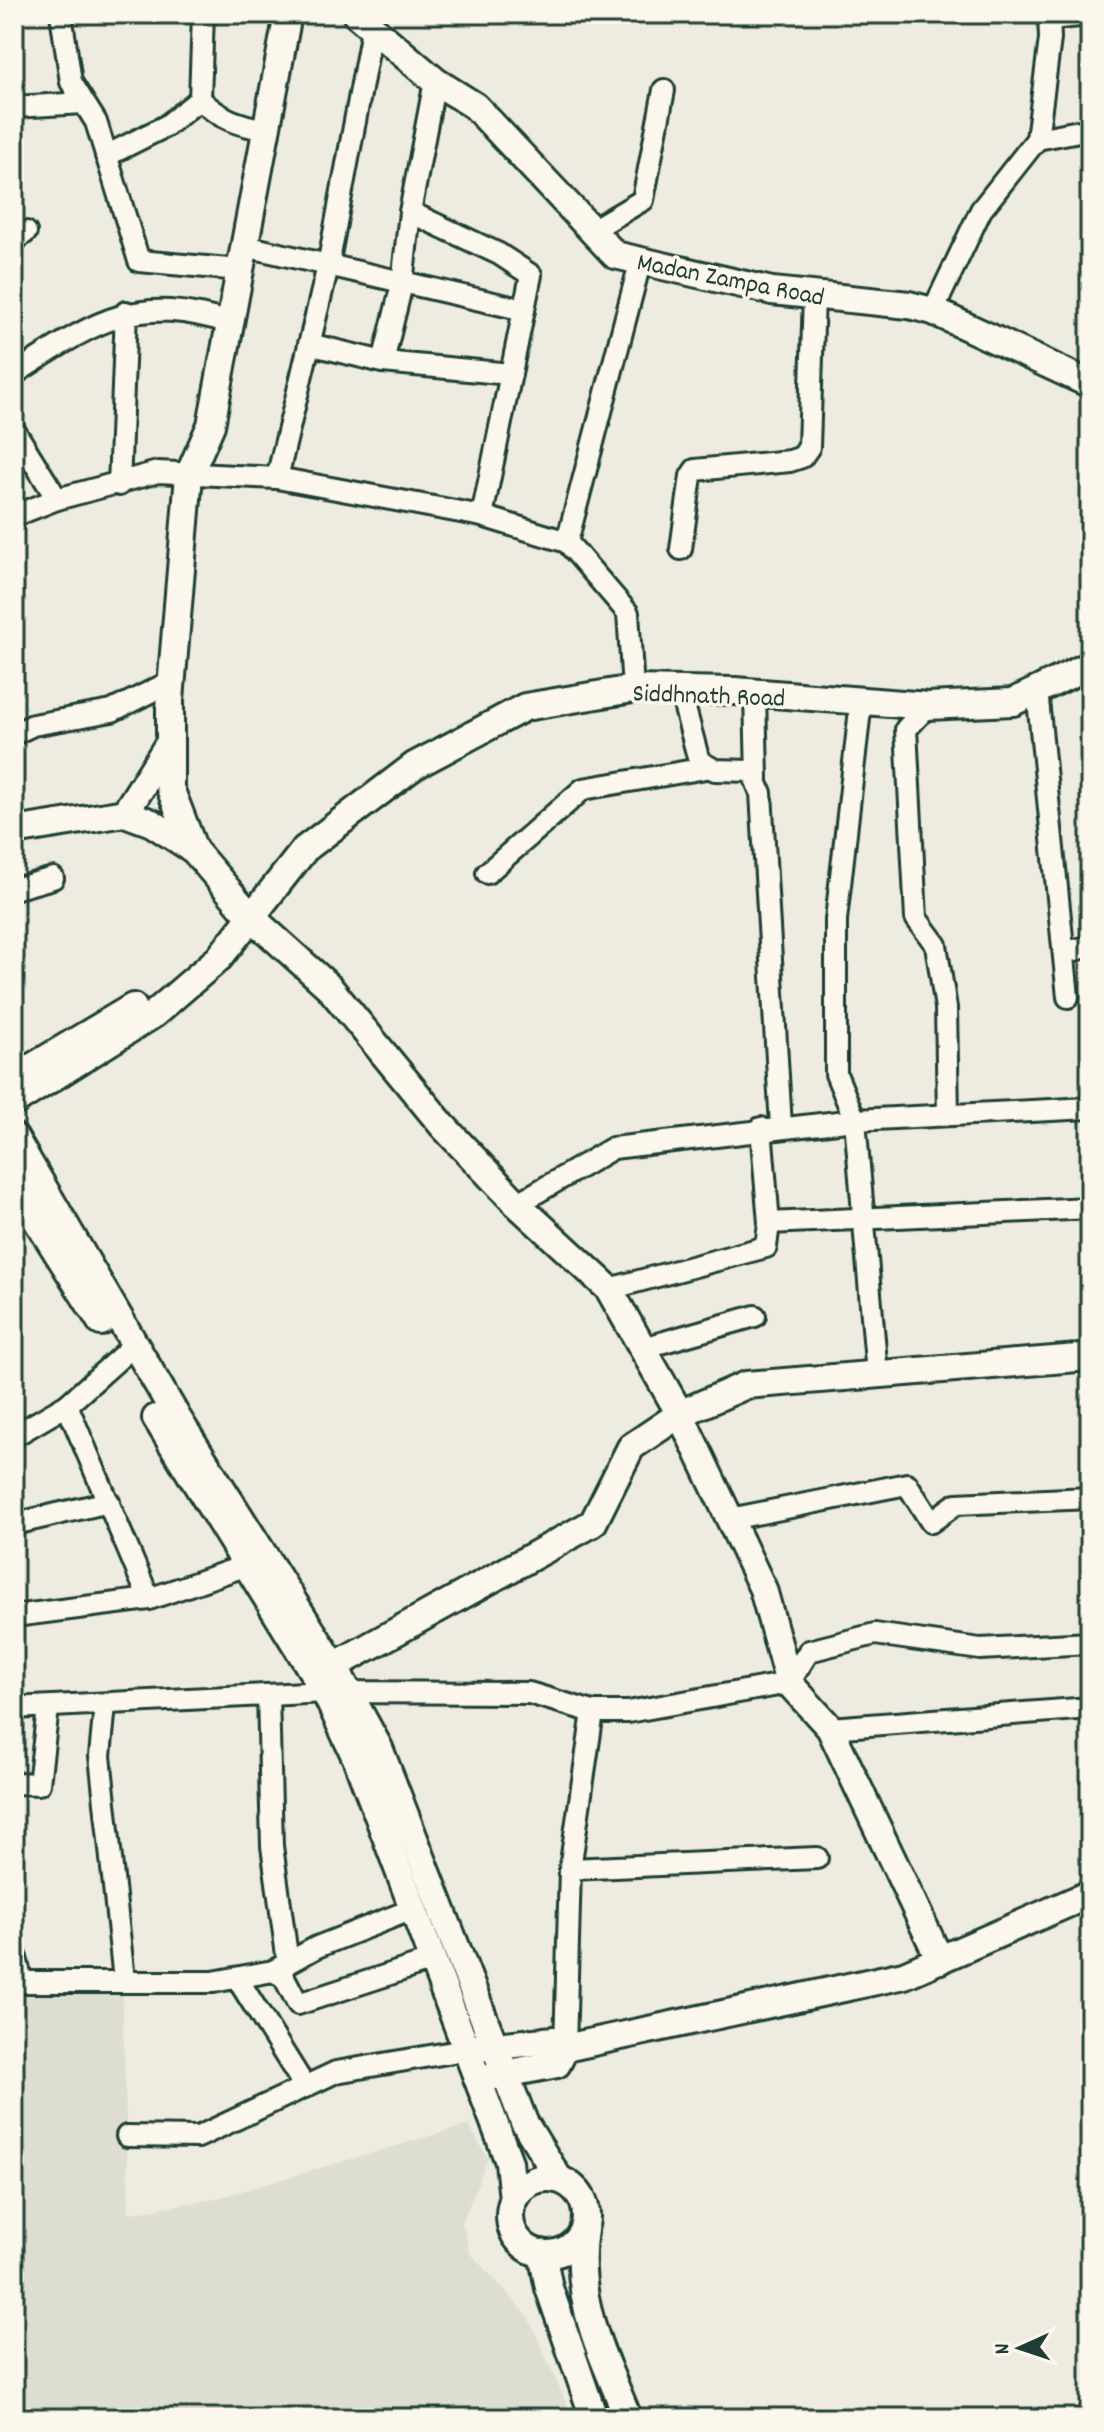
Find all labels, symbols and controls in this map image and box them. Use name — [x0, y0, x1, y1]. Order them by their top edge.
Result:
street label: Madan Zampa Road — [634, 245, 827, 318]
street label: Siddhnath Road — [632, 676, 786, 719]
north arrow — [980, 2308, 1060, 2388]
text: N — [988, 2342, 1019, 2355]

